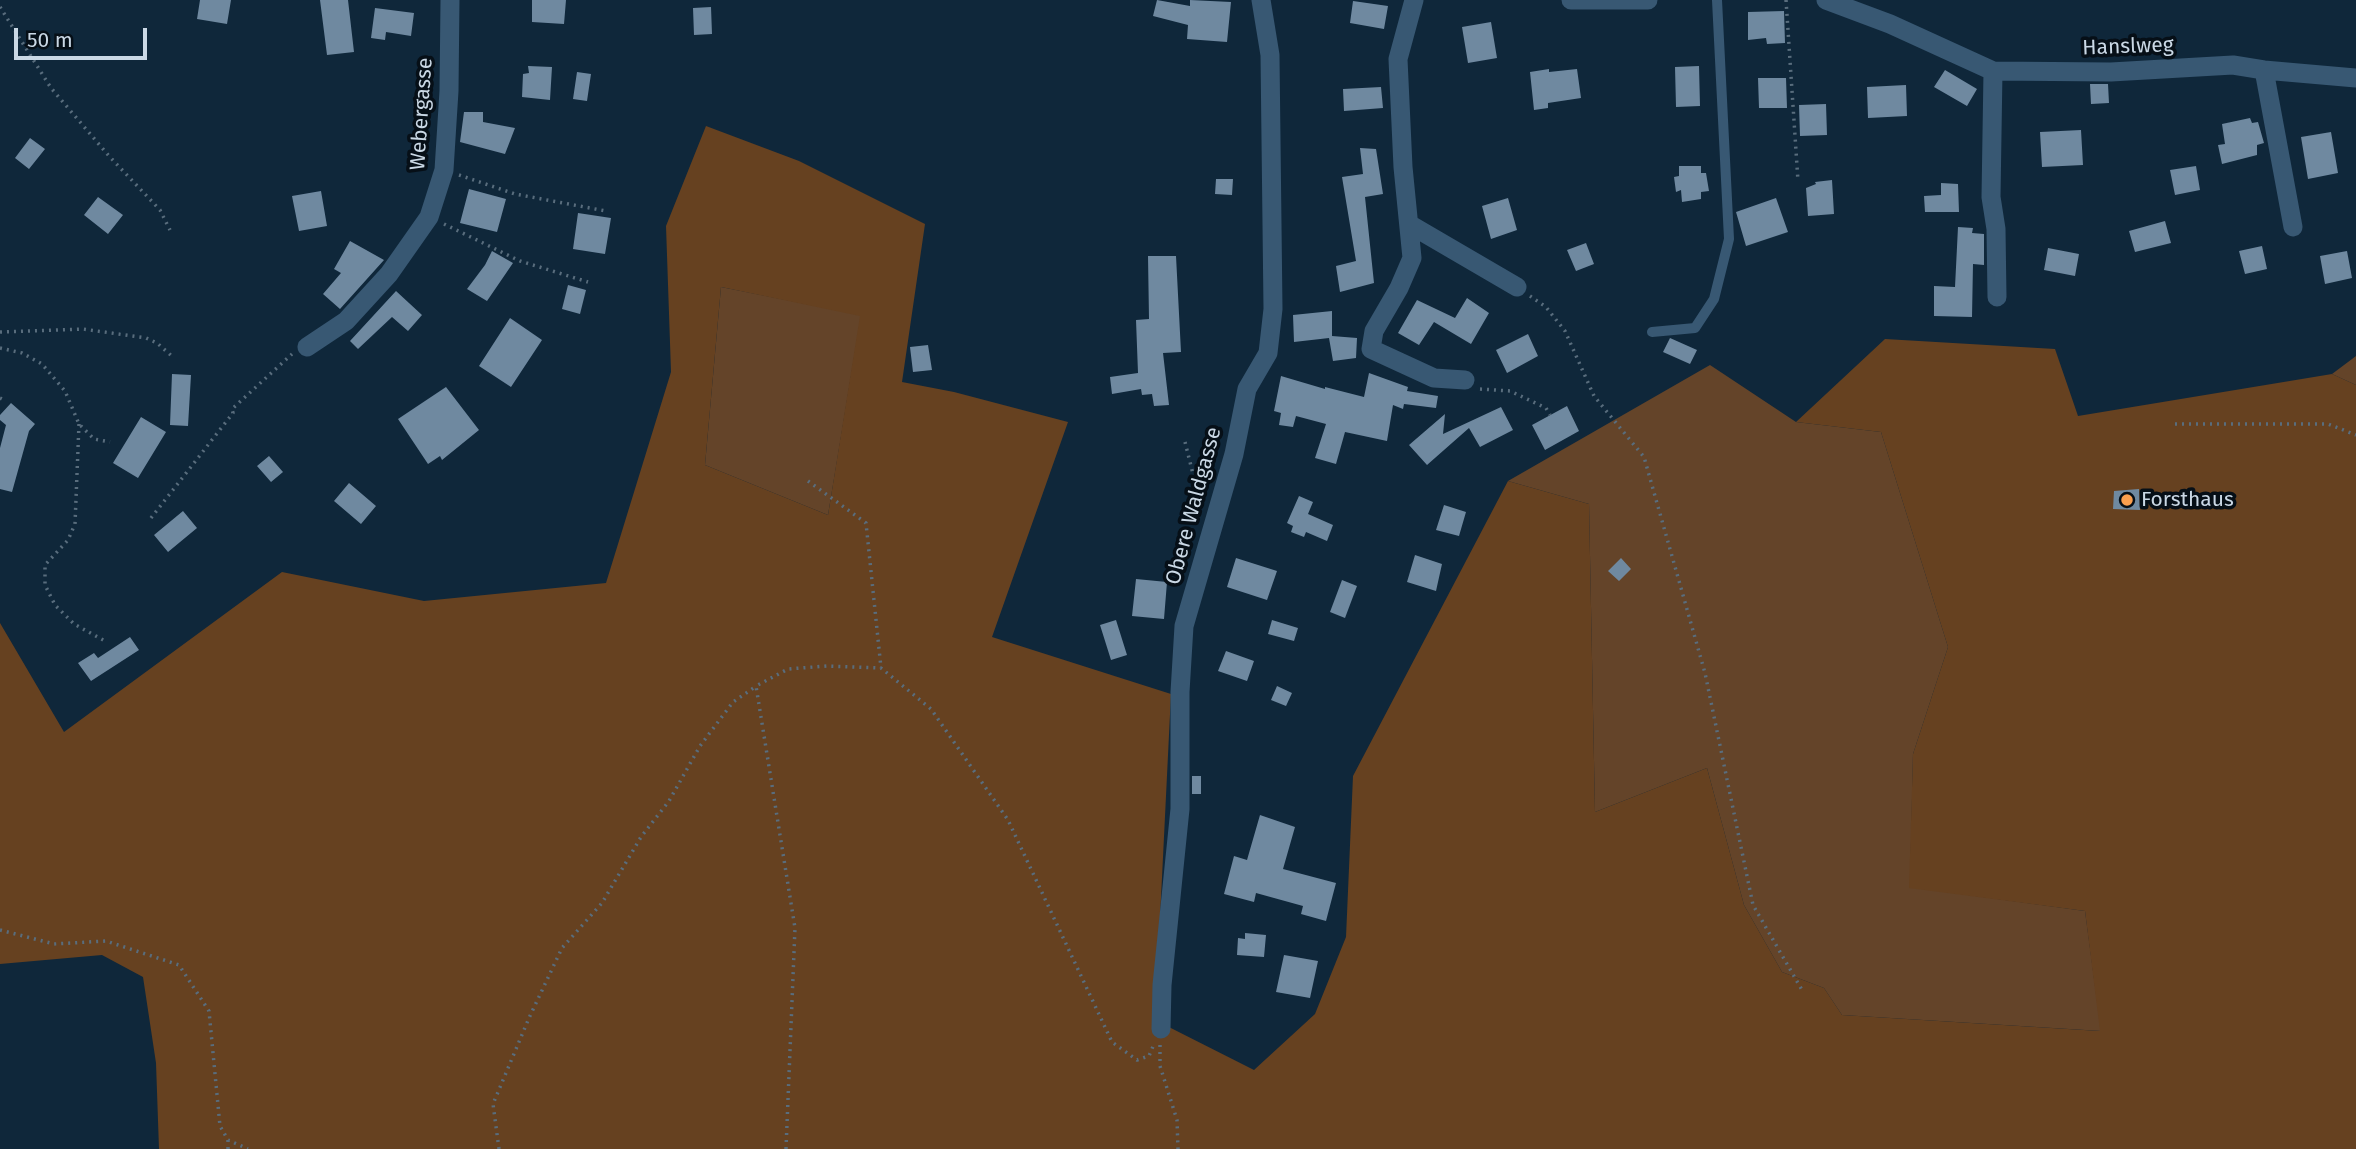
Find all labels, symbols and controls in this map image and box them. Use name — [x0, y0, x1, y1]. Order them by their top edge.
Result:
scale bar — [18, 14, 150, 58]
text: 50 m — [27, 27, 73, 53]
street label: Hanslweg — [2082, 33, 2174, 61]
street label: Webergasse — [405, 57, 439, 171]
street label: Obere Waldgasse — [1161, 424, 1227, 588]
place label: Forsthaus — [2141, 487, 2234, 513]
marker: Forsthaus — [2119, 492, 2135, 508]

